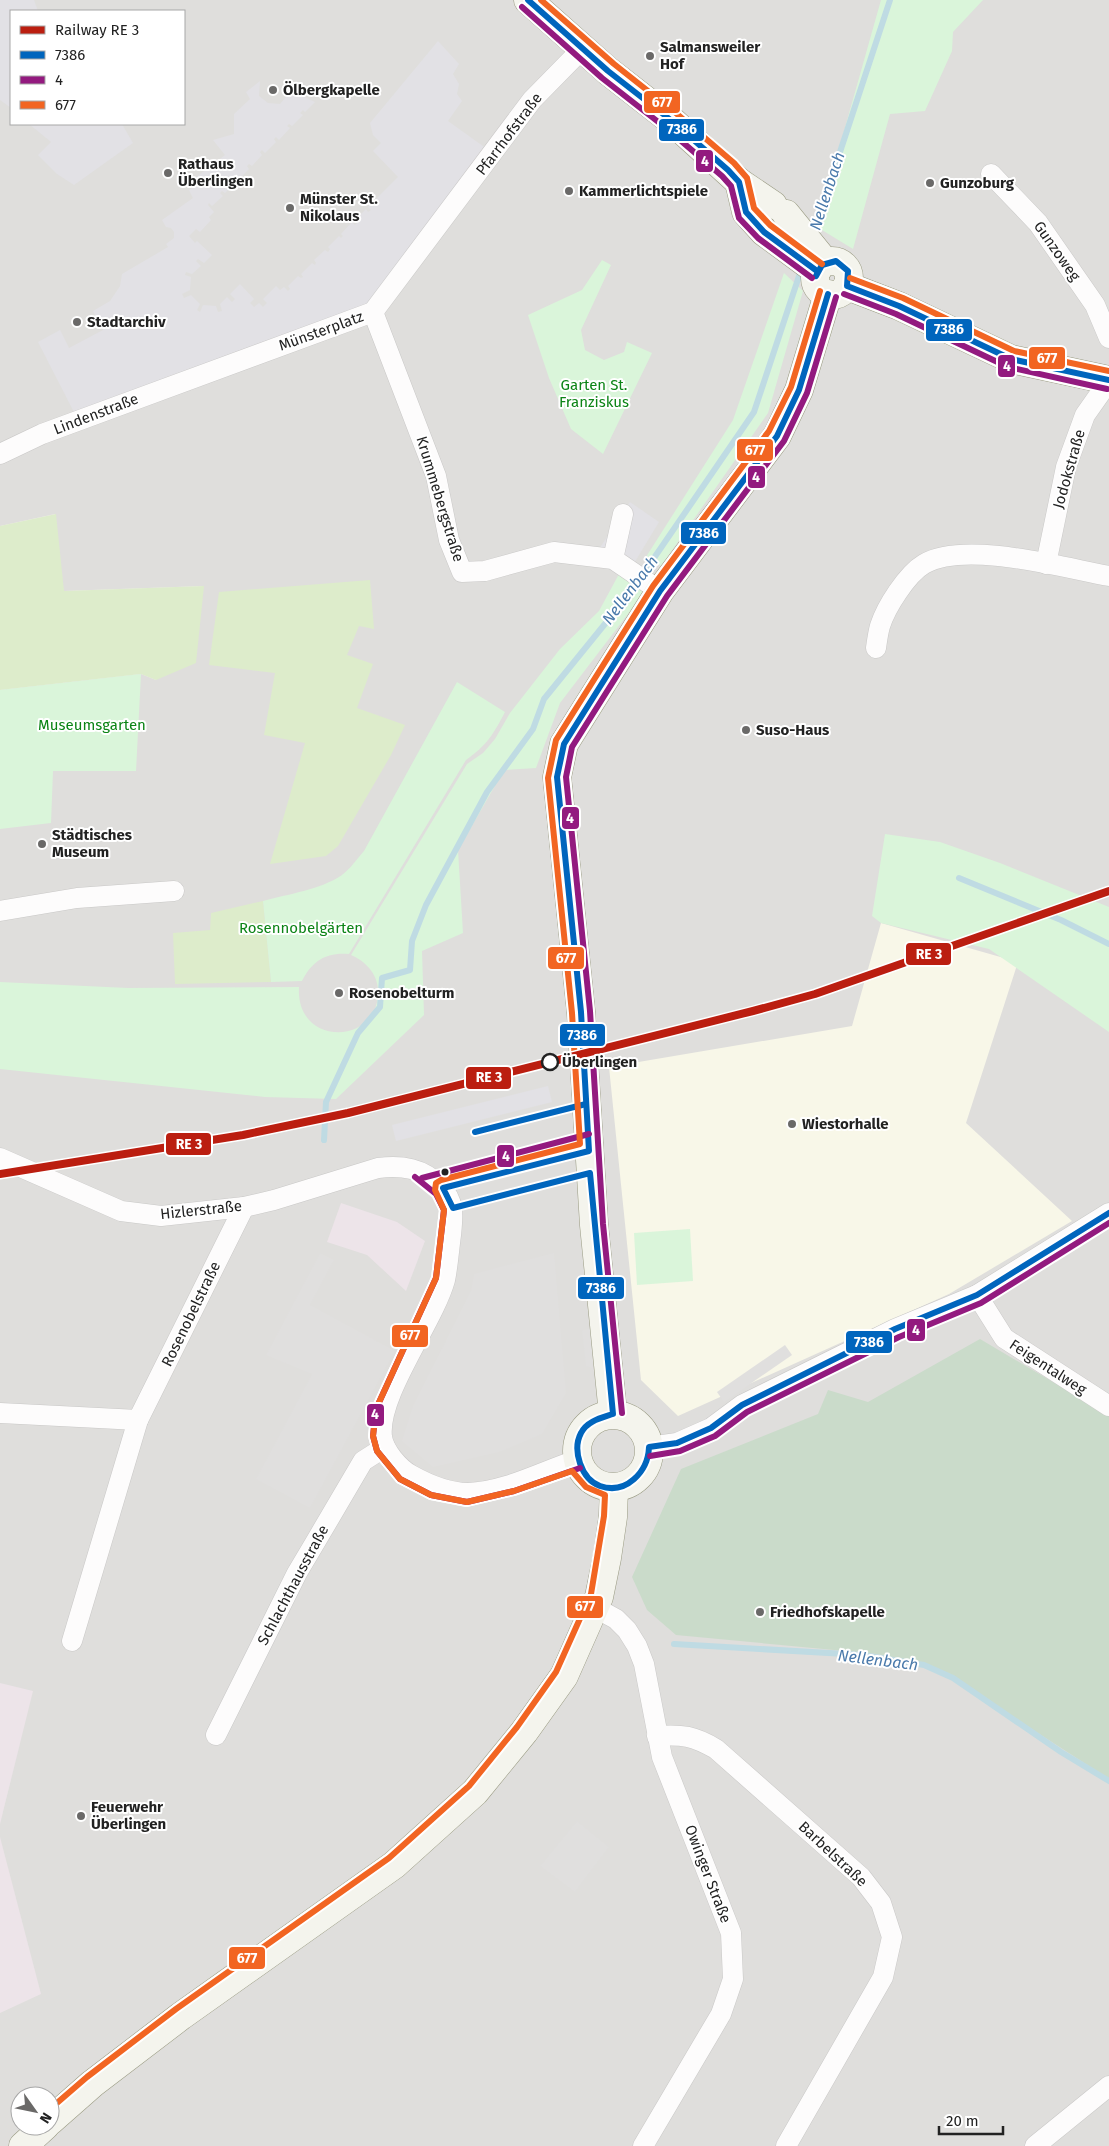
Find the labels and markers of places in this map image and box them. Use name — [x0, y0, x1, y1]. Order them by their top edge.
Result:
place label: Salmansweiler Hof — [660, 38, 761, 73]
marker: Salmansweiler Hof — [644, 50, 656, 62]
place label: Ölbergkapelle — [283, 81, 380, 99]
marker: Ölbergkapelle — [267, 84, 279, 96]
place label: Rathaus Überlingen — [178, 155, 253, 190]
marker: Rathaus Überlingen — [162, 167, 174, 179]
place label: Gunzoburg — [940, 174, 1015, 192]
marker: Gunzoburg — [924, 177, 936, 189]
place label: Kammerlichtspiele — [579, 182, 708, 200]
marker: Kammerlichtspiele — [563, 185, 575, 197]
place label: Münster St. Nikolaus — [300, 190, 378, 225]
marker: Münster St. Nikolaus — [284, 202, 296, 214]
place label: Stadtarchiv — [87, 313, 166, 331]
marker: Stadtarchiv — [71, 316, 83, 328]
place label: Suso-Haus — [756, 721, 829, 739]
marker: Suso-Haus — [740, 724, 752, 736]
place label: Städtisches Museum — [52, 826, 132, 861]
marker: Städtisches Museum — [36, 838, 48, 850]
place label: Rosenobelturm — [349, 984, 454, 1002]
marker: Rosenobelturm — [333, 987, 345, 999]
marker: Überlingen — [541, 1053, 559, 1071]
place label: Überlingen — [562, 1053, 637, 1071]
place label: Wiestorhalle — [802, 1115, 889, 1133]
marker: Wiestorhalle — [786, 1118, 798, 1130]
unlabelled marker — [440, 1167, 450, 1177]
place label: Friedhofskapelle — [770, 1603, 885, 1621]
marker: Friedhofskapelle — [754, 1606, 766, 1618]
place label: Feuerwehr Überlingen — [91, 1798, 166, 1833]
marker: Feuerwehr Überlingen — [75, 1810, 87, 1822]

